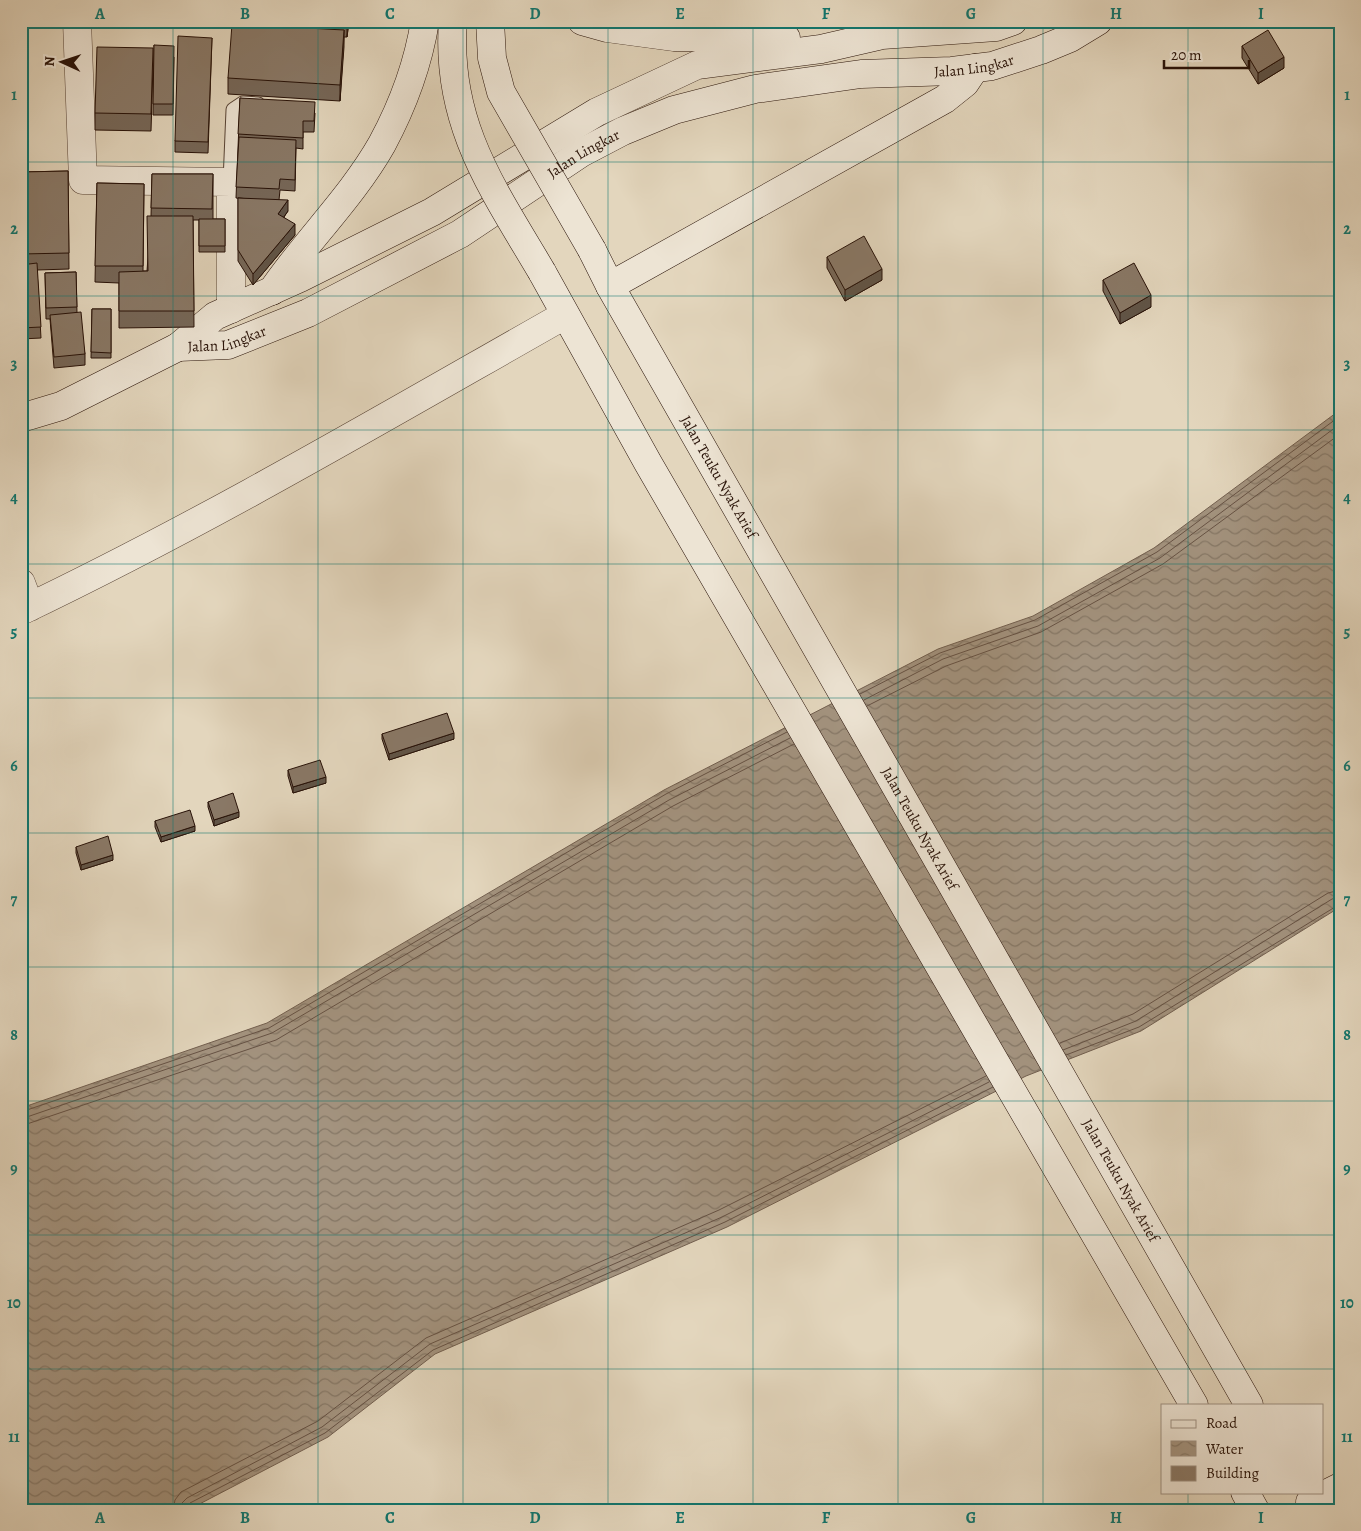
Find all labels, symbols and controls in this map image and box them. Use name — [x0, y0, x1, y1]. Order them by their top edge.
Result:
text: A — [94, 3, 106, 25]
text: B — [240, 3, 250, 25]
text: C — [385, 3, 395, 25]
text: D — [529, 3, 541, 25]
text: E — [675, 3, 685, 25]
text: F — [822, 3, 831, 25]
text: G — [966, 3, 976, 25]
text: H — [1110, 3, 1122, 25]
text: I — [1258, 3, 1264, 25]
north arrow — [38, 38, 88, 88]
scale bar — [1164, 38, 1248, 70]
text: 20 m — [1171, 45, 1202, 65]
street label: Jalan Lingkar — [934, 49, 1017, 82]
text: N — [40, 56, 59, 67]
text: 1 — [11, 84, 17, 106]
text: 1 — [1344, 84, 1350, 106]
street label: Jalan Lingkar — [543, 124, 623, 183]
text: 2 — [10, 218, 18, 240]
text: 2 — [1343, 218, 1351, 240]
street label: Jalan Lingkar — [187, 321, 269, 357]
text: 3 — [11, 353, 18, 375]
text: 3 — [1344, 353, 1351, 375]
street label: Jalan Teuku Nyak Arief — [676, 412, 763, 544]
text: 4 — [10, 487, 18, 509]
text: 4 — [1343, 487, 1351, 509]
text: 5 — [11, 621, 18, 643]
text: 5 — [1344, 621, 1351, 643]
text: 6 — [10, 755, 18, 777]
text: 6 — [1343, 755, 1351, 777]
street label: Jalan Teuku Nyak Arief — [877, 763, 964, 895]
text: 7 — [11, 889, 18, 911]
text: 7 — [1344, 889, 1351, 911]
text: 8 — [10, 1024, 18, 1046]
text: 8 — [1343, 1024, 1351, 1046]
street label: Jalan Teuku Nyak Arief — [1078, 1115, 1165, 1247]
text: 9 — [10, 1158, 18, 1180]
text: 9 — [1343, 1158, 1351, 1180]
text: 10 — [7, 1292, 21, 1314]
text: 10 — [1340, 1292, 1354, 1314]
legend — [1161, 1404, 1324, 1494]
text: Road — [1206, 1413, 1238, 1433]
text: 11 — [8, 1426, 20, 1448]
text: 11 — [1341, 1426, 1353, 1448]
text: Water — [1205, 1439, 1243, 1459]
text: Building — [1206, 1463, 1259, 1483]
text: A — [94, 1507, 106, 1529]
text: B — [240, 1507, 250, 1529]
text: C — [385, 1507, 395, 1529]
text: D — [529, 1507, 541, 1529]
text: E — [675, 1507, 685, 1529]
text: F — [822, 1507, 831, 1529]
text: G — [966, 1507, 976, 1529]
text: H — [1110, 1507, 1122, 1529]
text: I — [1258, 1507, 1264, 1529]

